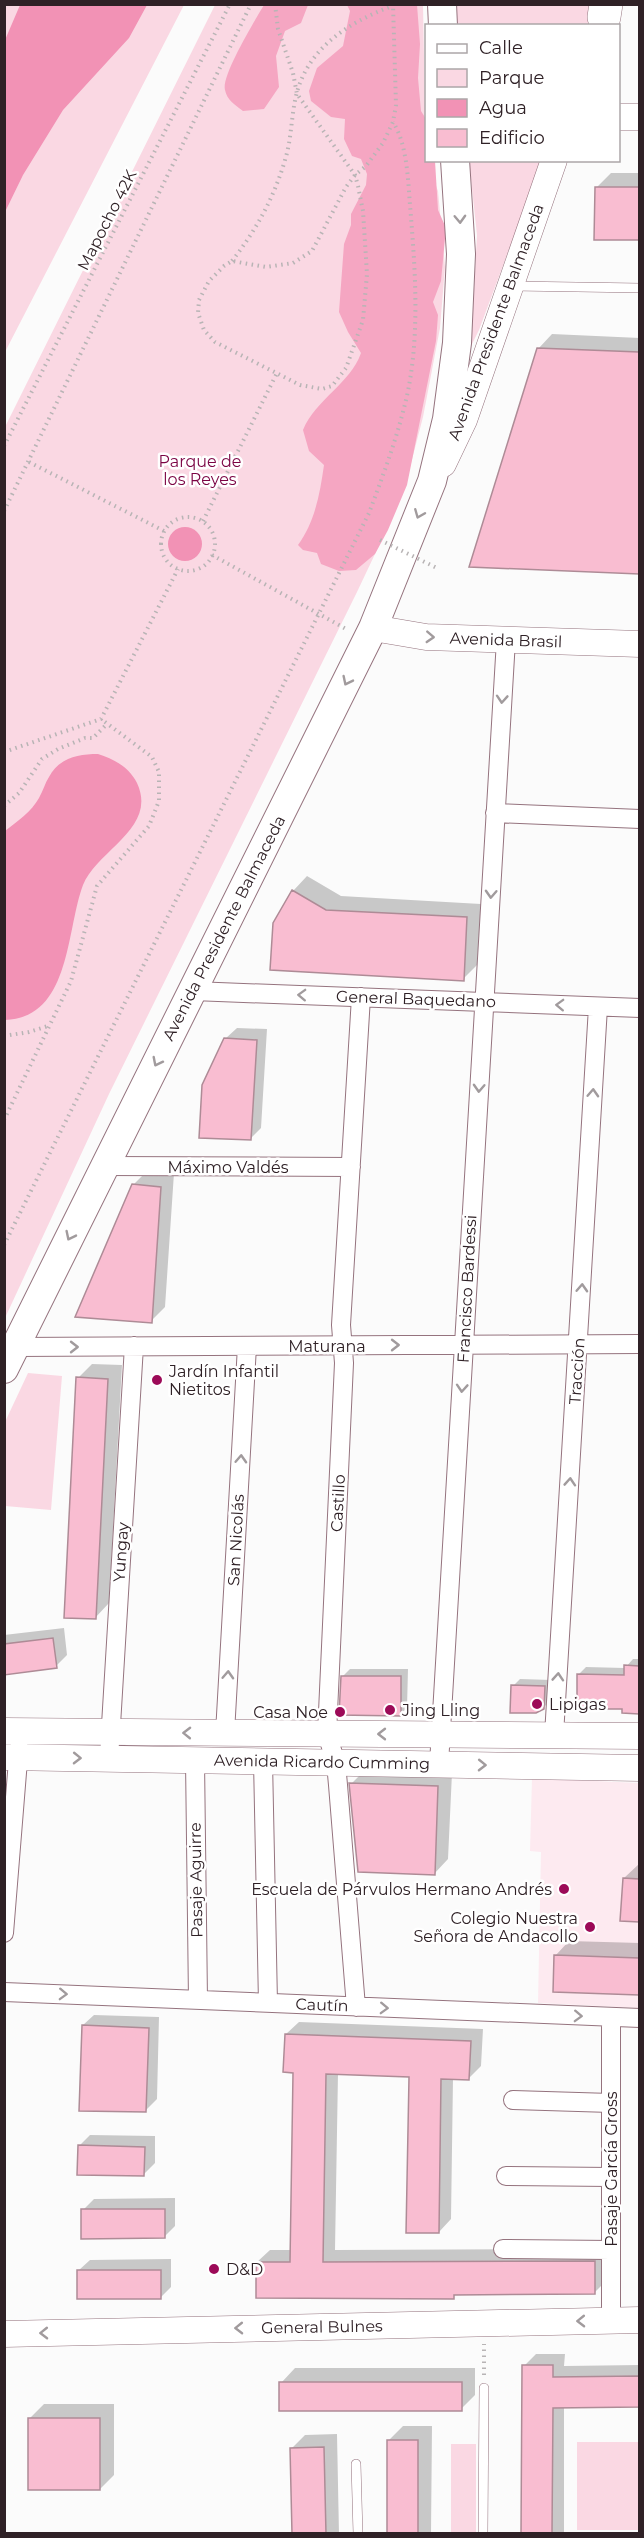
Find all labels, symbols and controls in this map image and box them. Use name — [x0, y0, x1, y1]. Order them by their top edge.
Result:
legend — [425, 24, 620, 162]
text: Calle — [479, 37, 523, 59]
text: Parque — [479, 67, 545, 89]
text: Agua — [479, 97, 527, 119]
text: Edificio — [479, 127, 545, 149]
street label: Mapocho 42K — [73, 166, 141, 274]
street label: Avenida Presidente Balmaceda — [444, 201, 548, 443]
one-way arrow — [453, 214, 466, 223]
park label: Parque de los Reyes — [159, 452, 241, 489]
one-way arrow — [414, 507, 426, 518]
street label: Avenida Brasil — [449, 629, 563, 651]
one-way arrow — [426, 631, 435, 644]
one-way arrow — [343, 674, 354, 685]
one-way arrow — [496, 694, 509, 703]
street label: Avenida Presidente Balmaceda — [159, 812, 289, 1044]
one-way arrow — [484, 889, 497, 898]
street label: General Baquedano — [336, 987, 496, 1011]
one-way arrow — [298, 988, 307, 1001]
one-way arrow — [556, 999, 565, 1012]
one-way arrow — [153, 1056, 164, 1066]
one-way arrow — [473, 1084, 486, 1093]
one-way arrow — [587, 1088, 600, 1097]
street label: Máximo Valdés — [167, 1158, 289, 1177]
street label: Francisco Bardessi — [454, 1214, 480, 1364]
one-way arrow — [66, 1230, 78, 1241]
one-way arrow — [576, 1283, 589, 1292]
street label: Maturana — [288, 1337, 366, 1356]
street label: Tracción — [565, 1337, 589, 1405]
one-way arrow — [390, 1339, 399, 1351]
one-way arrow — [69, 1341, 78, 1353]
place label: Jardín Infantil Nietitos — [168, 1362, 279, 1399]
marker: Jardín Infantil Nietitos — [150, 1373, 164, 1387]
one-way arrow — [455, 1383, 468, 1392]
one-way arrow — [234, 1455, 247, 1464]
street label: Castillo — [327, 1474, 349, 1532]
one-way arrow — [563, 1478, 576, 1487]
street label: San Nicolás — [224, 1493, 248, 1586]
street label: Yungay — [109, 1521, 133, 1583]
one-way arrow — [222, 1671, 235, 1680]
one-way arrow — [551, 1672, 564, 1681]
place label: Lipigas — [549, 1695, 606, 1714]
marker: Lipigas — [530, 1697, 544, 1711]
place label: Jing Lling — [401, 1701, 480, 1720]
place label: Casa Noe — [253, 1703, 328, 1722]
marker: Jing Lling — [383, 1703, 397, 1717]
marker: Casa Noe — [333, 1705, 347, 1719]
one-way arrow — [182, 1727, 191, 1739]
one-way arrow — [377, 1728, 386, 1740]
street label: Avenida Ricardo Cumming — [214, 1751, 430, 1773]
one-way arrow — [72, 1752, 81, 1764]
one-way arrow — [477, 1759, 486, 1771]
street label: Pasaje Aguirre — [185, 1822, 207, 1938]
place label: Escuela de Párvulos Hermano Andrés — [251, 1880, 552, 1899]
marker: Escuela de Párvulos Hermano Andrés — [557, 1882, 571, 1896]
place label: Colegio Nuestra Señora de Andacollo — [413, 1909, 578, 1946]
marker: Colegio Nuestra Señora de Andacollo — [583, 1920, 597, 1934]
one-way arrow — [58, 1988, 67, 2001]
street label: Cautín — [295, 1995, 349, 2015]
one-way arrow — [379, 2001, 388, 2014]
one-way arrow — [574, 2009, 583, 2022]
street label: Pasaje García Gross — [602, 2091, 621, 2247]
place label: D&D — [226, 2260, 263, 2279]
marker: D&D — [207, 2262, 221, 2276]
one-way arrow — [577, 2315, 586, 2327]
street label: General Bulnes — [261, 2316, 383, 2338]
one-way arrow — [235, 2322, 244, 2335]
one-way arrow — [40, 2327, 49, 2339]

